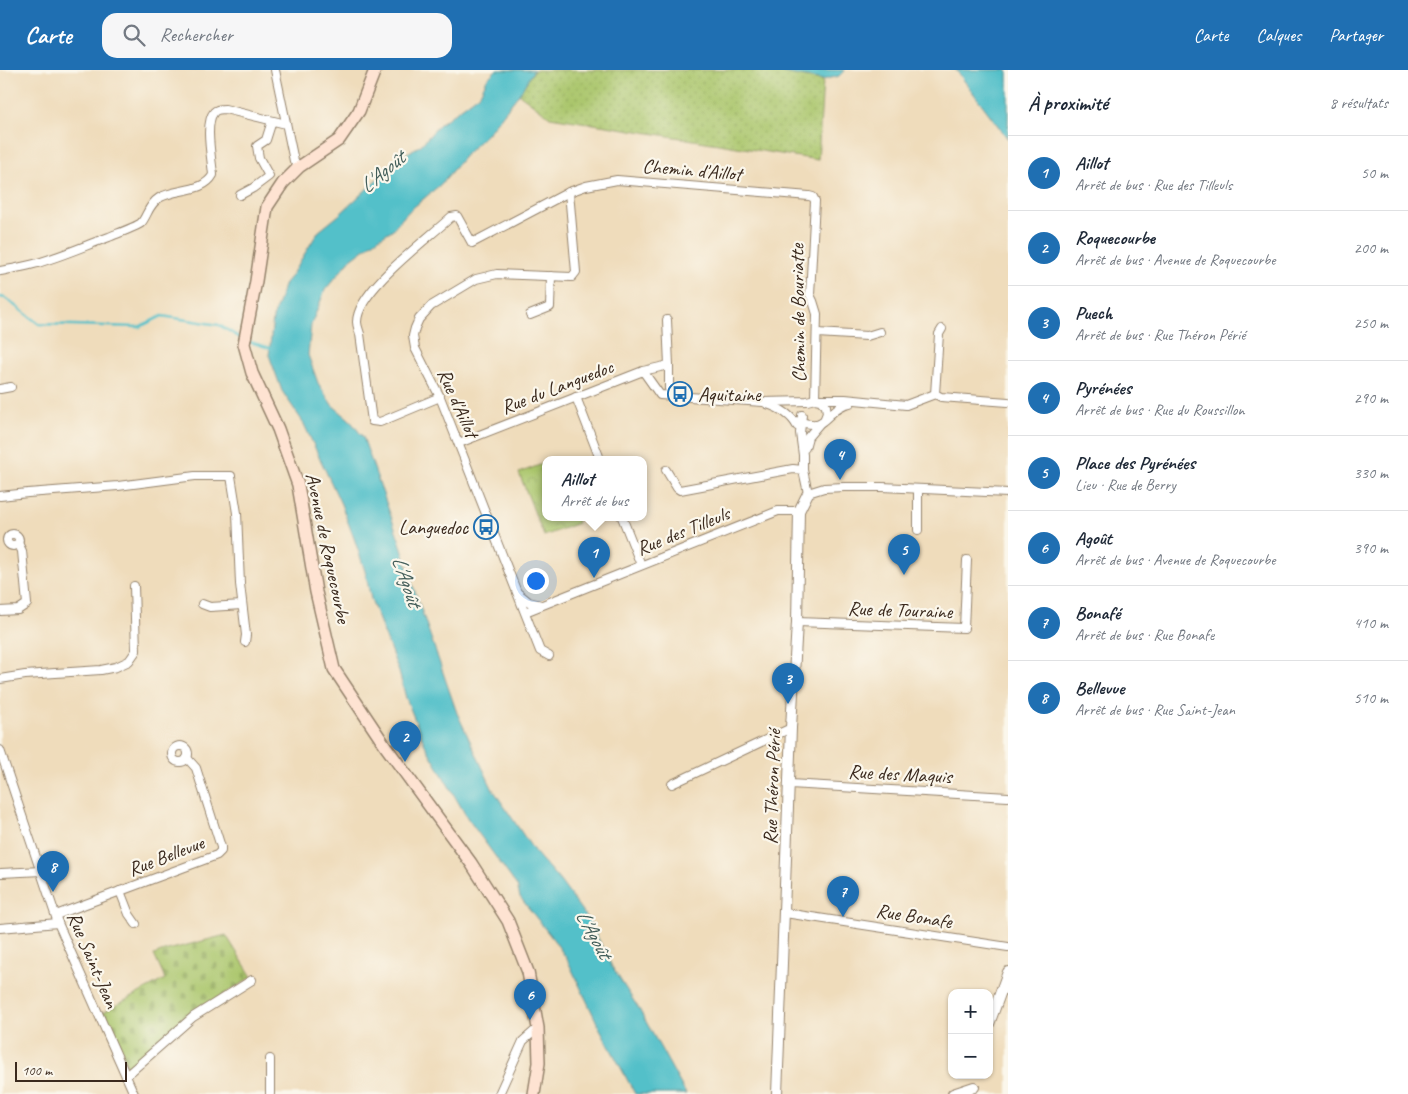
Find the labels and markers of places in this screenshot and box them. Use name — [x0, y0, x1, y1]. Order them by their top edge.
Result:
bus stop icon: Aquitaine — [667, 381, 693, 407]
place label: Aquitaine — [698, 382, 762, 407]
pin: 4 — [824, 439, 856, 480]
bus stop icon: Languedoc — [473, 514, 499, 540]
place label: Languedoc — [399, 515, 469, 540]
pin: 5 — [888, 534, 920, 575]
pin: 1 — [578, 537, 610, 578]
pin: 3 — [772, 663, 804, 704]
pin: 2 — [389, 721, 421, 762]
pin: 8 — [37, 851, 69, 892]
pin: 7 — [827, 876, 859, 917]
pin: 6 — [514, 979, 546, 1020]

